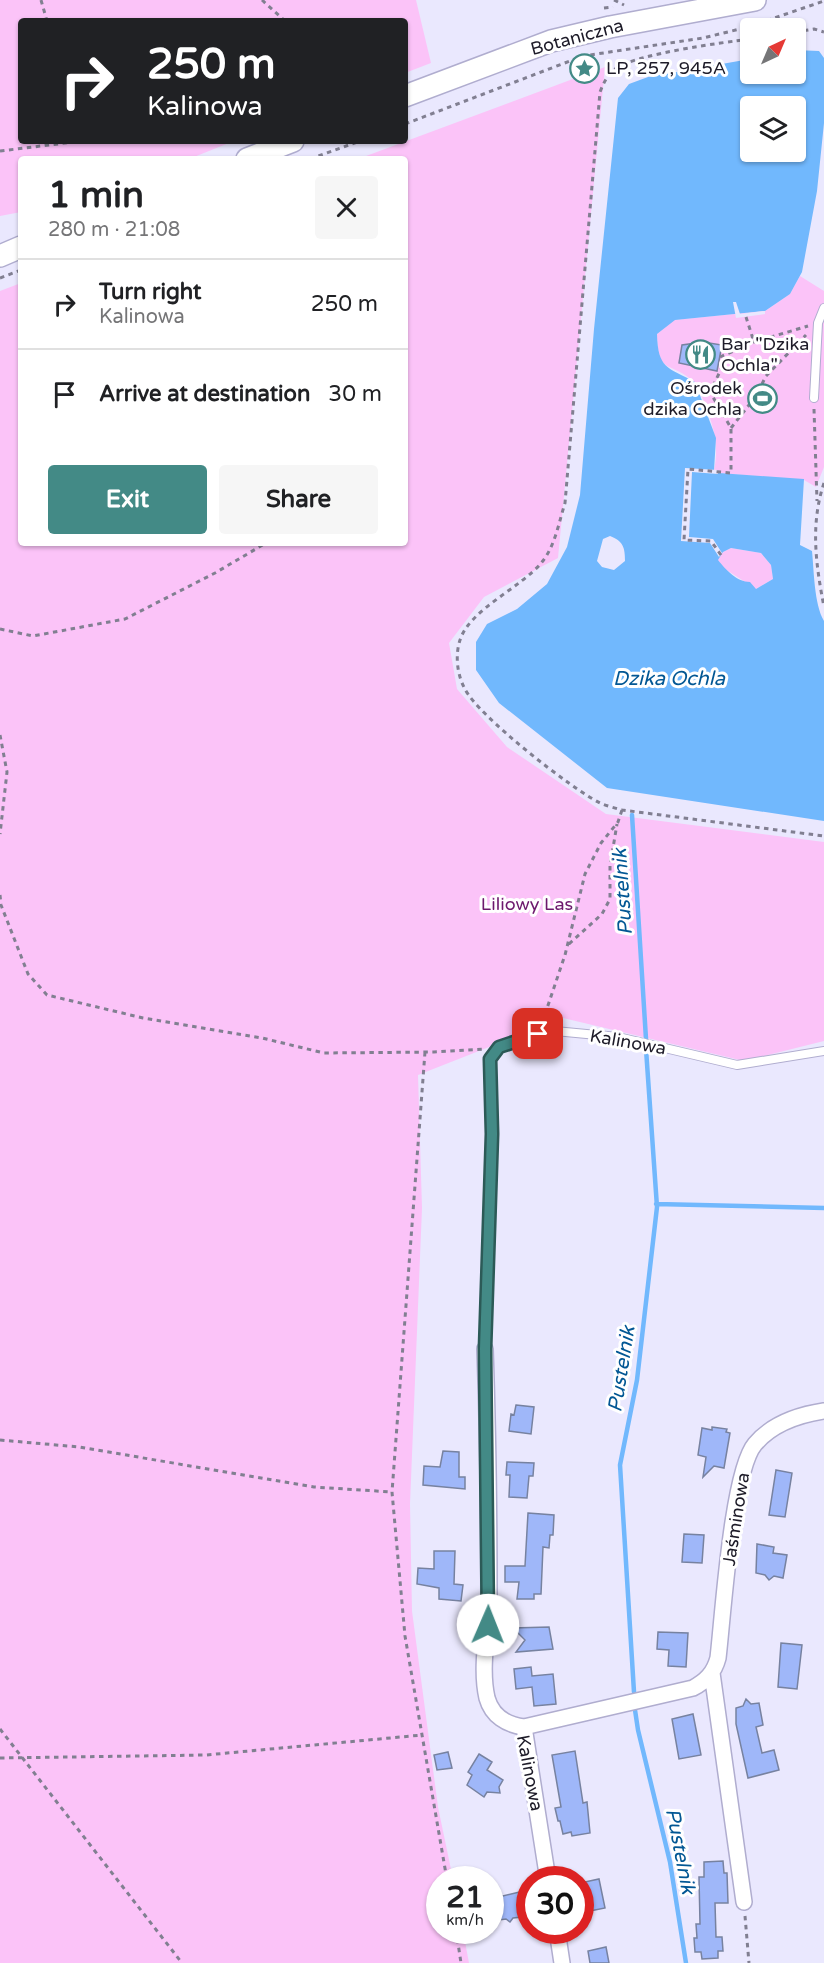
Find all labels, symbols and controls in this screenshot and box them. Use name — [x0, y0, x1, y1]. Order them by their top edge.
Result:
street label: Botaniczna — [528, 14, 626, 60]
north arrow — [740, 18, 806, 84]
map controls — [740, 18, 806, 162]
text: 250 m — [147, 39, 276, 90]
icon: right — [48, 42, 126, 120]
place icon: LP, 257, 945A — [569, 52, 601, 84]
place label: LP, 257, 945A — [606, 57, 726, 79]
text: Kalinowa — [147, 90, 263, 123]
button: layers — [740, 96, 806, 162]
text: 1 min — [48, 174, 144, 217]
button: close — [315, 176, 378, 239]
text: 280 m · 21:08 — [48, 218, 180, 242]
text: Turn right — [99, 279, 201, 305]
icon: right — [48, 288, 81, 321]
text: 250 m — [311, 291, 378, 317]
text: Kalinowa — [99, 305, 185, 329]
place label: Bar "Dzika Ochla" — [721, 333, 809, 376]
restaurant icon: Bar "Dzika Ochla" — [684, 338, 716, 370]
place label: Ośrodek dzika Ochla — [643, 377, 742, 420]
icon: arrive — [48, 378, 81, 411]
text: Arrive at destination — [99, 381, 310, 407]
text: 30 m — [328, 381, 382, 407]
sports icon: Ośrodek dzika Ochla — [747, 382, 779, 414]
button: Exit — [48, 465, 207, 534]
button: Share — [219, 465, 378, 534]
water label: Dzika Ochla — [613, 667, 726, 691]
water label: Pustelnik — [608, 846, 638, 936]
park label: Liliowy Las — [481, 893, 573, 915]
pin — [512, 1008, 563, 1059]
icon: arrive — [521, 1017, 554, 1050]
street label: Kalinowa — [588, 1024, 668, 1060]
water label: Pustelnik — [603, 1322, 641, 1414]
street label: Jaśminowa — [718, 1471, 754, 1567]
position arrow — [456, 1593, 520, 1657]
street label: Kalinowa — [512, 1733, 548, 1813]
water label: Pustelnik — [660, 1806, 700, 1898]
speed limit sign: 30 — [516, 1866, 594, 1944]
text: 21 — [446, 1879, 484, 1916]
text: km/h — [446, 1911, 484, 1929]

